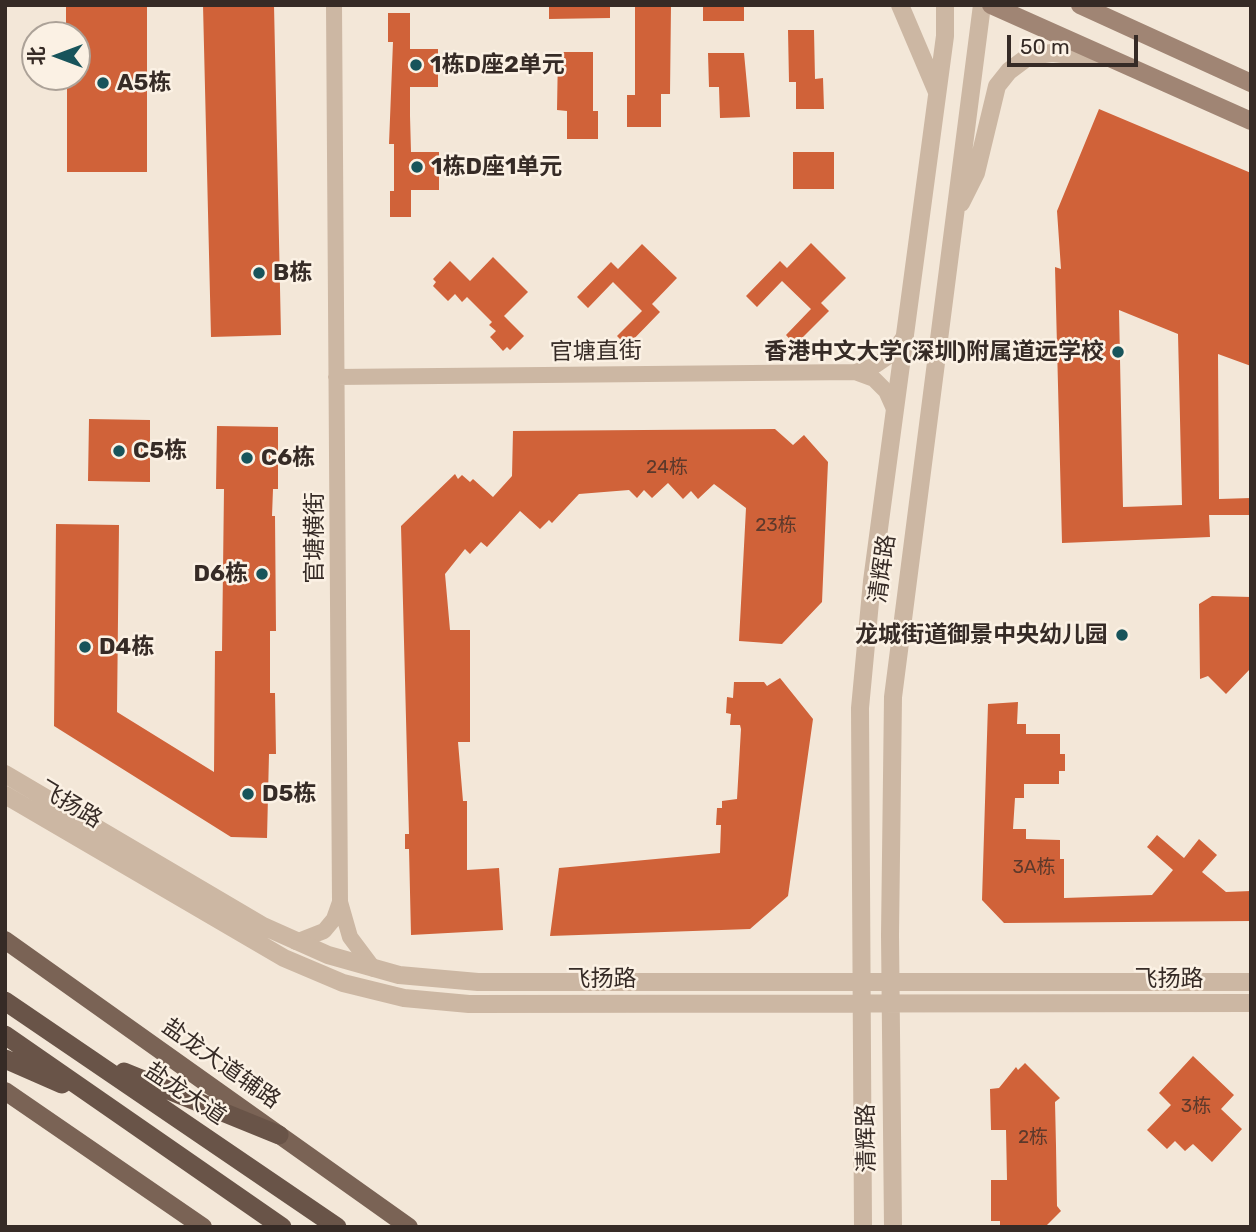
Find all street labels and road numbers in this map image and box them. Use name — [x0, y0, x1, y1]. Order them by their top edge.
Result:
street label: 官塘直街 — [550, 337, 642, 367]
street label: 官塘横街 — [301, 492, 329, 584]
street label: 清辉路 — [865, 533, 901, 605]
street label: 飞扬路 — [33, 775, 107, 835]
street label: 飞扬路 — [568, 965, 636, 993]
street label: 飞扬路 — [1135, 965, 1203, 993]
street label: 盐龙大道辅路 — [157, 1013, 285, 1115]
street label: 盐龙大道 — [139, 1057, 231, 1131]
street label: 清辉路 — [853, 1103, 881, 1173]

